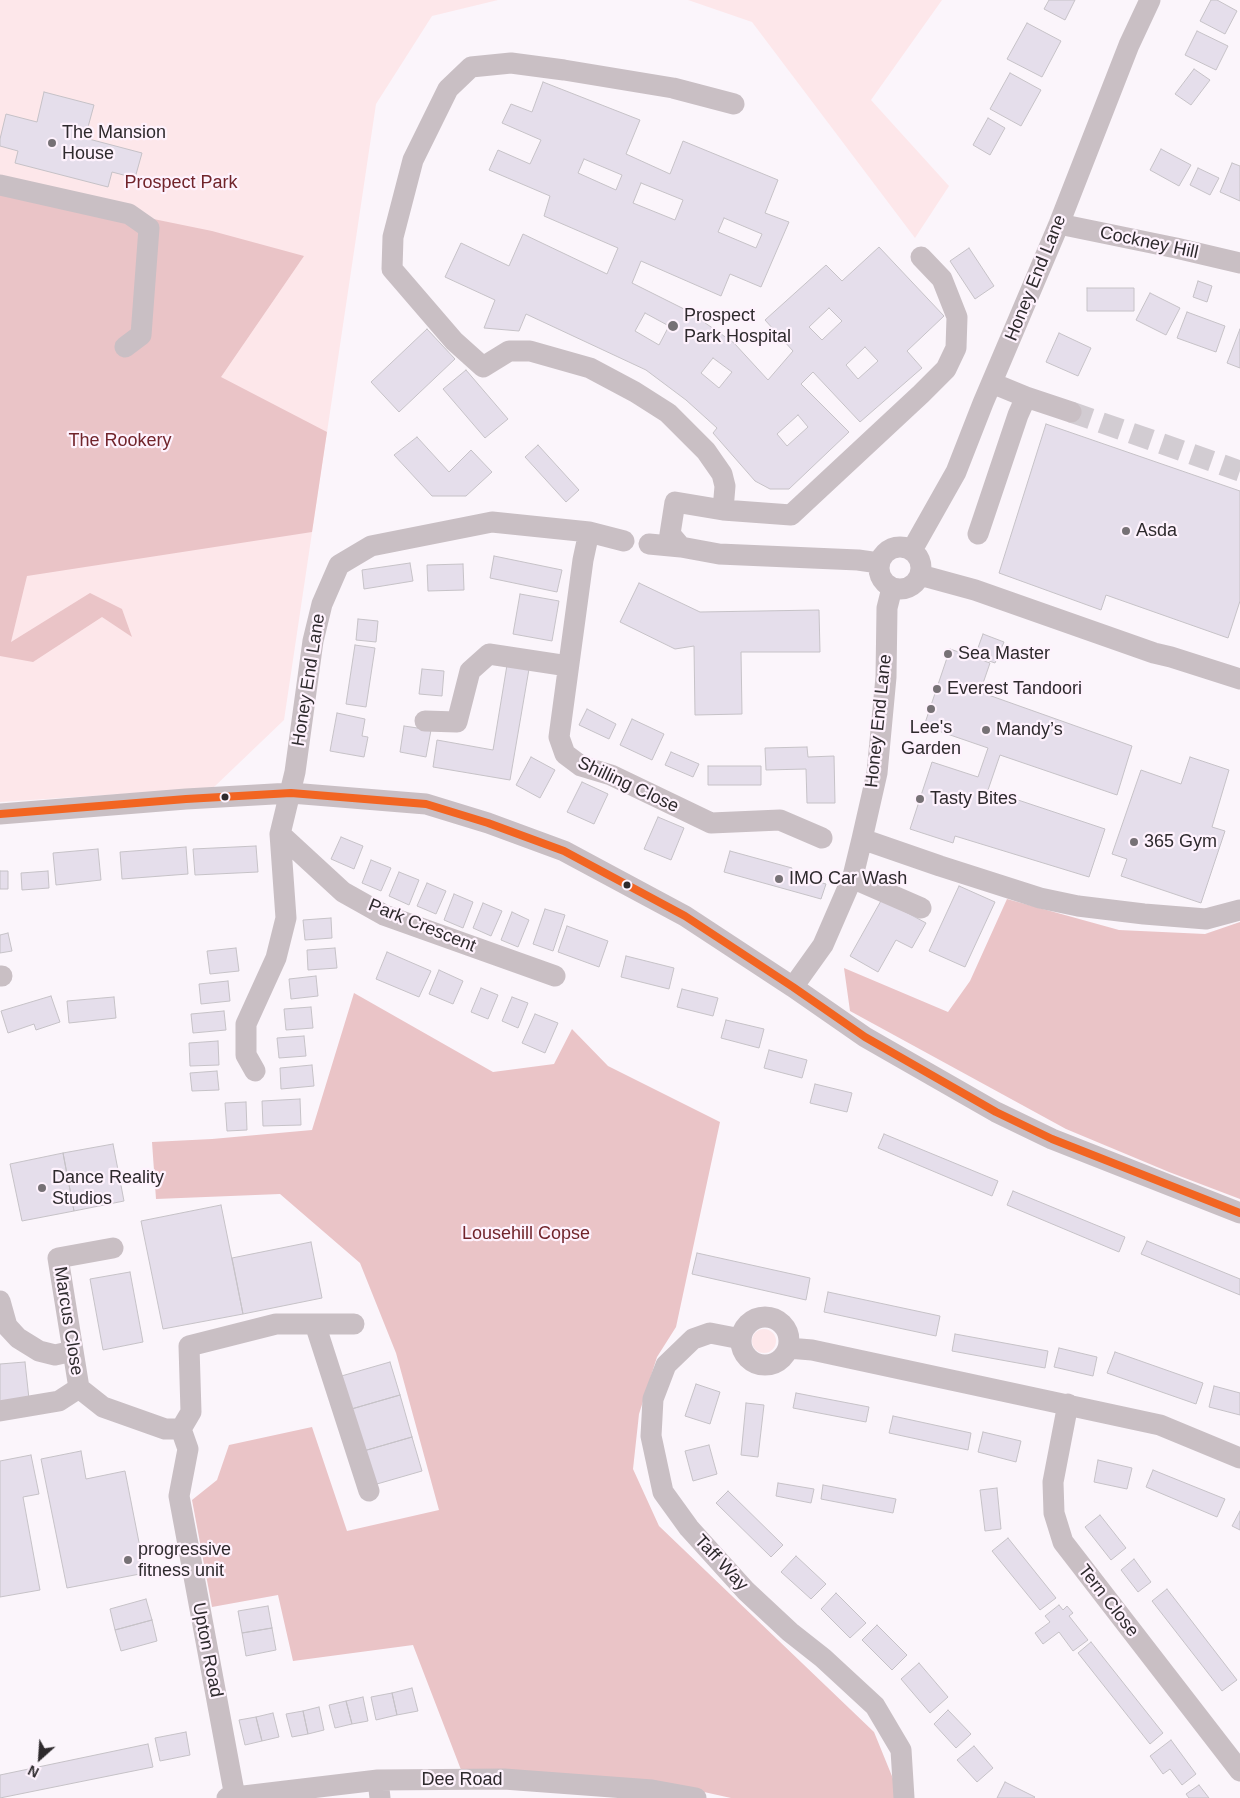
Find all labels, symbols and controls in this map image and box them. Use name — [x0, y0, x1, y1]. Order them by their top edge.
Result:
place label: The Mansion House — [62, 122, 166, 164]
marker: The Mansion House — [46, 137, 58, 149]
park label: Prospect Park — [124, 172, 238, 194]
street label: Honey End Lane — [1001, 212, 1071, 344]
street label: Cockney Hill — [1098, 222, 1200, 264]
place label: Prospect Park Hospital — [684, 305, 791, 348]
marker: Prospect Park Hospital — [666, 319, 680, 333]
park label: The Rookery — [68, 430, 172, 452]
place label: Asda — [1136, 520, 1177, 542]
marker: Asda — [1120, 525, 1132, 537]
street label: Honey End Lane — [288, 612, 330, 748]
place label: Sea Master — [958, 643, 1050, 665]
marker: Sea Master — [942, 648, 954, 660]
street label: Honey End Lane — [861, 653, 897, 789]
place label: Everest Tandoori — [947, 678, 1082, 700]
marker: Everest Tandoori — [931, 683, 943, 695]
marker: Lee's Garden — [925, 703, 937, 715]
place label: Lee's Garden — [901, 717, 961, 760]
place label: Mandy’s — [996, 719, 1063, 741]
marker: Mandy’s — [980, 724, 992, 736]
street label: Shilling Close — [574, 752, 682, 818]
place label: Tasty Bites — [930, 788, 1017, 810]
unlabelled marker — [220, 792, 230, 802]
marker: Tasty Bites — [914, 793, 926, 805]
place label: 365 Gym — [1144, 831, 1217, 853]
marker: 365 Gym — [1128, 836, 1140, 848]
place label: IMO Car Wash — [789, 868, 907, 890]
marker: IMO Car Wash — [773, 873, 785, 885]
unlabelled marker — [622, 880, 632, 890]
street label: Park Crescent — [365, 895, 479, 957]
place label: Dance Reality Studios — [52, 1167, 164, 1210]
marker: Dance Reality Studios — [36, 1182, 48, 1194]
park label: Lousehill Copse — [462, 1223, 590, 1245]
street label: Marcus Close — [49, 1265, 87, 1377]
street label: Taff Way — [690, 1530, 752, 1596]
place label: progressive fitness unit — [138, 1539, 231, 1582]
marker: progressive fitness unit — [122, 1554, 134, 1566]
street label: Tern Close — [1073, 1560, 1143, 1642]
street label: Upton Road — [187, 1601, 227, 1699]
north arrow — [15, 1733, 65, 1783]
text: N — [25, 1762, 41, 1781]
street label: Dee Road — [421, 1769, 503, 1791]

